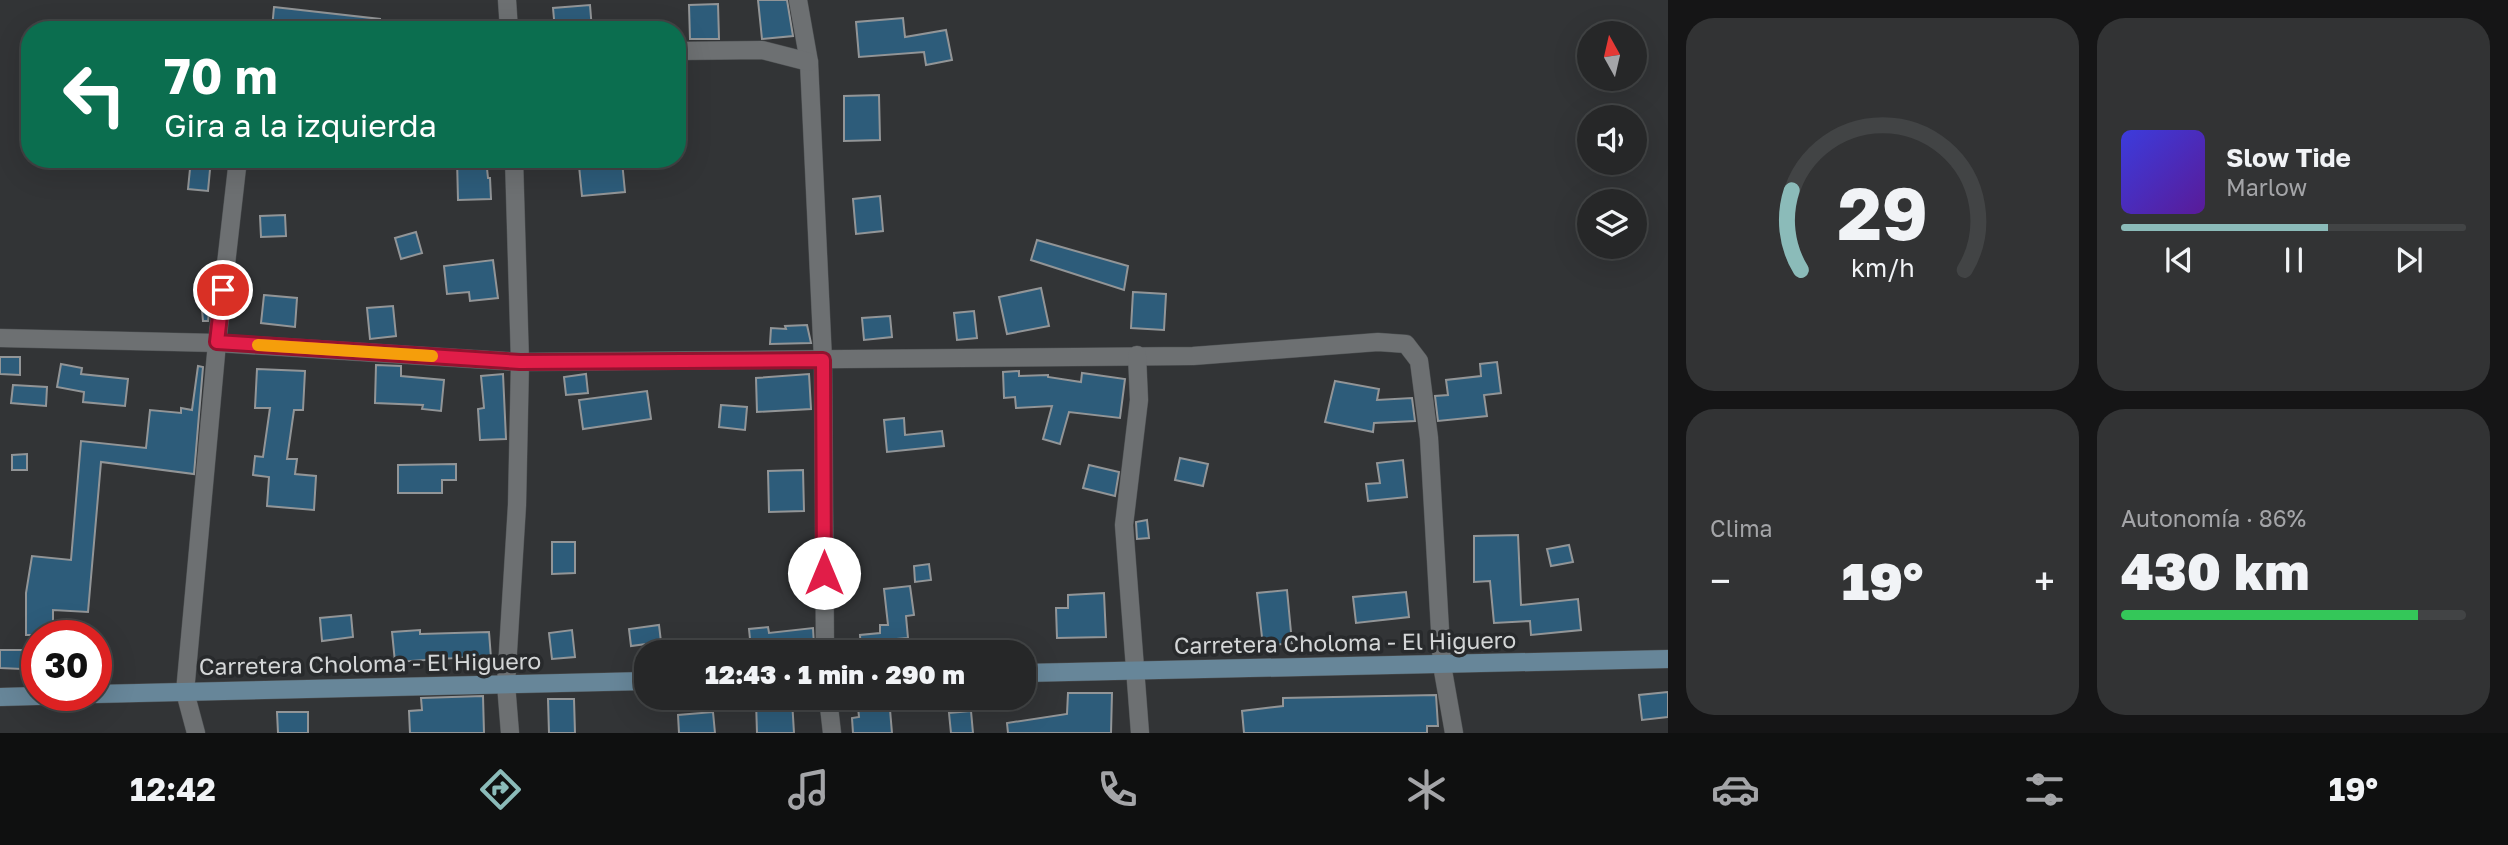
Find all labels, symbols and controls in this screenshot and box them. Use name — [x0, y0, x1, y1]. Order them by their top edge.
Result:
north arrow — [1577, 21, 1647, 91]
map controls — [1577, 21, 1647, 259]
text: 70 m — [164, 46, 278, 105]
icon: left — [49, 49, 140, 140]
button: sound — [1577, 105, 1647, 175]
text: Gira a la izquierda — [164, 106, 437, 144]
text: Slow Tide — [2226, 142, 2351, 173]
text: 29 — [1837, 170, 1928, 257]
text: Marlow — [2226, 173, 2307, 201]
button: layers — [1577, 189, 1647, 259]
icon: previous — [2160, 241, 2198, 279]
icon: pause — [2275, 241, 2313, 279]
icon: next — [2390, 241, 2428, 279]
text: km/h — [1851, 252, 1914, 283]
pin — [193, 260, 253, 320]
icon: arrive — [204, 271, 242, 309]
text: Autonomía · 86% — [2121, 504, 2306, 532]
text: Clima — [1710, 514, 1773, 542]
position arrow — [787, 536, 861, 610]
text: 430 km — [2121, 539, 2309, 601]
text: 19° — [1842, 549, 1923, 611]
text: − — [1710, 558, 1731, 603]
text: + — [2034, 558, 2055, 603]
speed limit sign: 30 — [21, 620, 112, 711]
street label: Carretera Choloma - El Higuero — [1174, 625, 1516, 659]
street label: Carretera Choloma - El Higuero — [199, 646, 541, 680]
text: 12:43 · 1 min · 290 m — [705, 659, 965, 690]
icon: directions — [476, 765, 525, 814]
icon: music — [784, 765, 833, 814]
icon: phone — [1093, 765, 1142, 814]
icon: climate — [1402, 765, 1451, 814]
icon: car — [1711, 765, 1760, 814]
icon: filters — [2020, 765, 2069, 814]
text: 12:42 — [130, 770, 216, 808]
text: 19° — [2329, 770, 2378, 808]

